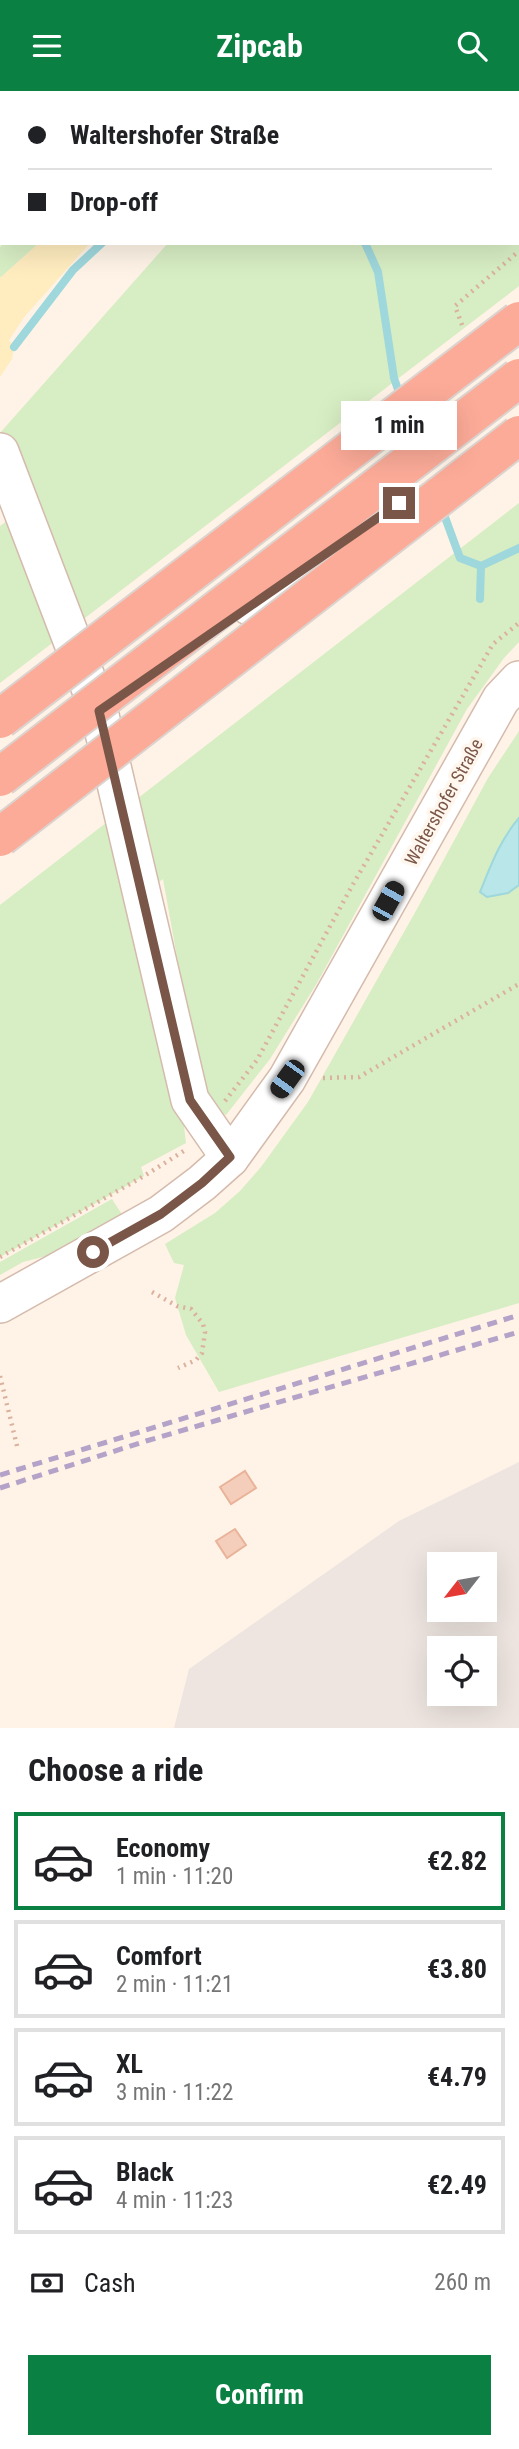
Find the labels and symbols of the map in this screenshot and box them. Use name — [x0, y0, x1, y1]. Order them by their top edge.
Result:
callout: 1 min — [341, 401, 457, 451]
route end — [383, 487, 415, 519]
street label: Waltershofer Straße — [400, 735, 487, 869]
car — [369, 878, 408, 924]
car — [267, 1056, 308, 1102]
route start — [77, 1236, 109, 1268]
north arrow — [427, 1552, 497, 1622]

